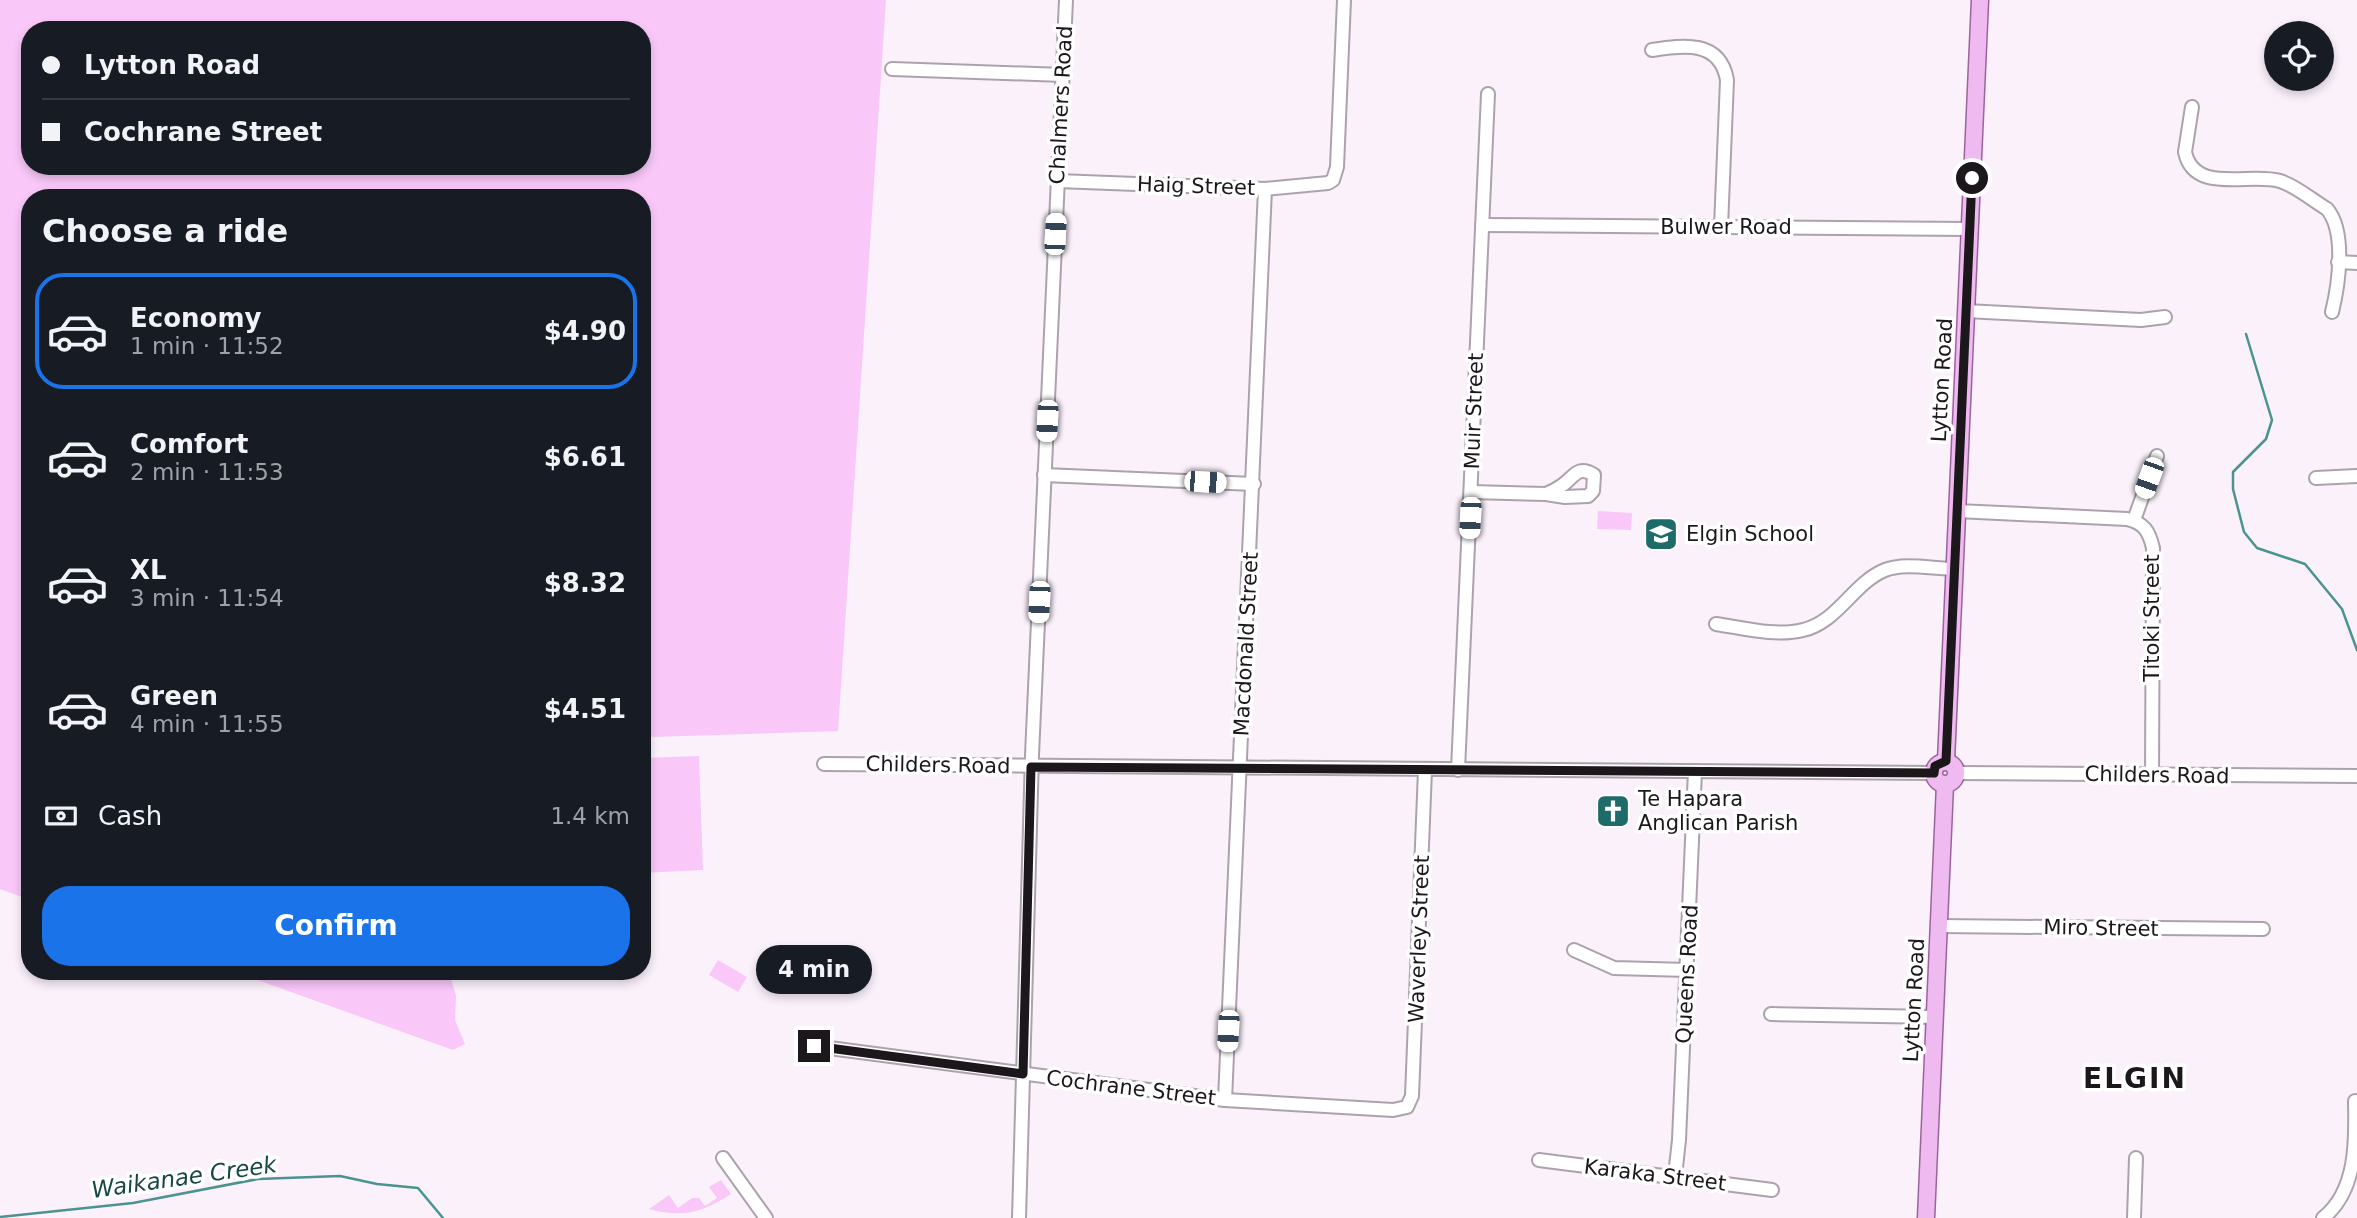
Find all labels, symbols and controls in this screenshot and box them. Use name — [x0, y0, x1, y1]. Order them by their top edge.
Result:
map controls — [2264, 21, 2334, 91]
button: locate — [2264, 21, 2334, 91]
street label: Chalmers Road — [1045, 25, 1077, 185]
text: Lytton Road — [84, 50, 260, 80]
text: Cochrane Street — [84, 117, 322, 147]
route start — [1956, 162, 1988, 194]
street label: Haig Street — [1136, 172, 1256, 200]
text: Choose a ride — [42, 212, 288, 250]
car — [1044, 212, 1067, 256]
street label: Bulwer Road — [1660, 215, 1792, 239]
icon: car — [46, 300, 109, 363]
text: Economy — [130, 303, 261, 333]
text: $4.90 — [544, 316, 626, 346]
street label: Lytton Road — [1927, 317, 1957, 443]
text: 1 min · 11:52 — [130, 333, 284, 359]
street label: Muir Street — [1460, 352, 1488, 470]
car — [1036, 399, 1059, 443]
icon: car — [46, 426, 109, 489]
text: Comfort — [130, 429, 248, 459]
text: $6.61 — [544, 442, 626, 472]
car — [2132, 455, 2167, 501]
text: 2 min · 11:53 — [130, 459, 284, 485]
car — [1184, 470, 1227, 494]
car — [1459, 496, 1482, 540]
school or university icon: Elgin School — [1642, 515, 1680, 553]
place label: Elgin School — [1686, 522, 1814, 546]
street label: Macdonald Street — [1229, 551, 1263, 737]
icon: car — [46, 552, 109, 615]
street label: Titoki Street — [2140, 554, 2164, 683]
text: XL — [130, 555, 167, 585]
text: $8.32 — [544, 568, 626, 598]
car — [1028, 580, 1051, 624]
text: 3 min · 11:54 — [130, 585, 284, 611]
icon: car — [46, 678, 109, 741]
text: Green — [130, 681, 218, 711]
text: $4.51 — [544, 694, 626, 724]
text: 4 min · 11:55 — [130, 711, 284, 737]
street label: Childers Road — [865, 752, 1011, 778]
street label: Childers Road — [2084, 762, 2230, 788]
place label: Te Hapara Anglican Parish — [1637, 787, 1798, 835]
church icon: Te Hapara Anglican Parish — [1594, 792, 1632, 830]
icon: cash — [42, 797, 80, 835]
text: Cash — [98, 801, 162, 831]
text: 1.4 km — [550, 803, 630, 829]
street label: Waverley Street — [1404, 855, 1434, 1023]
button: Confirm — [42, 886, 630, 966]
street label: Queens Road — [1671, 904, 1703, 1044]
street label: Miro Street — [2043, 915, 2159, 941]
street label: Lytton Road — [1899, 937, 1929, 1063]
callout: 4 min — [756, 944, 872, 993]
text: 4 min — [778, 956, 850, 982]
car — [1217, 1009, 1240, 1053]
route end — [798, 1030, 830, 1062]
district label: ELGIN — [2083, 1062, 2187, 1095]
street label: Cochrane Street — [1045, 1066, 1217, 1110]
water label: Waikanae Creek — [90, 1151, 280, 1203]
street label: Karaka Street — [1583, 1154, 1727, 1196]

